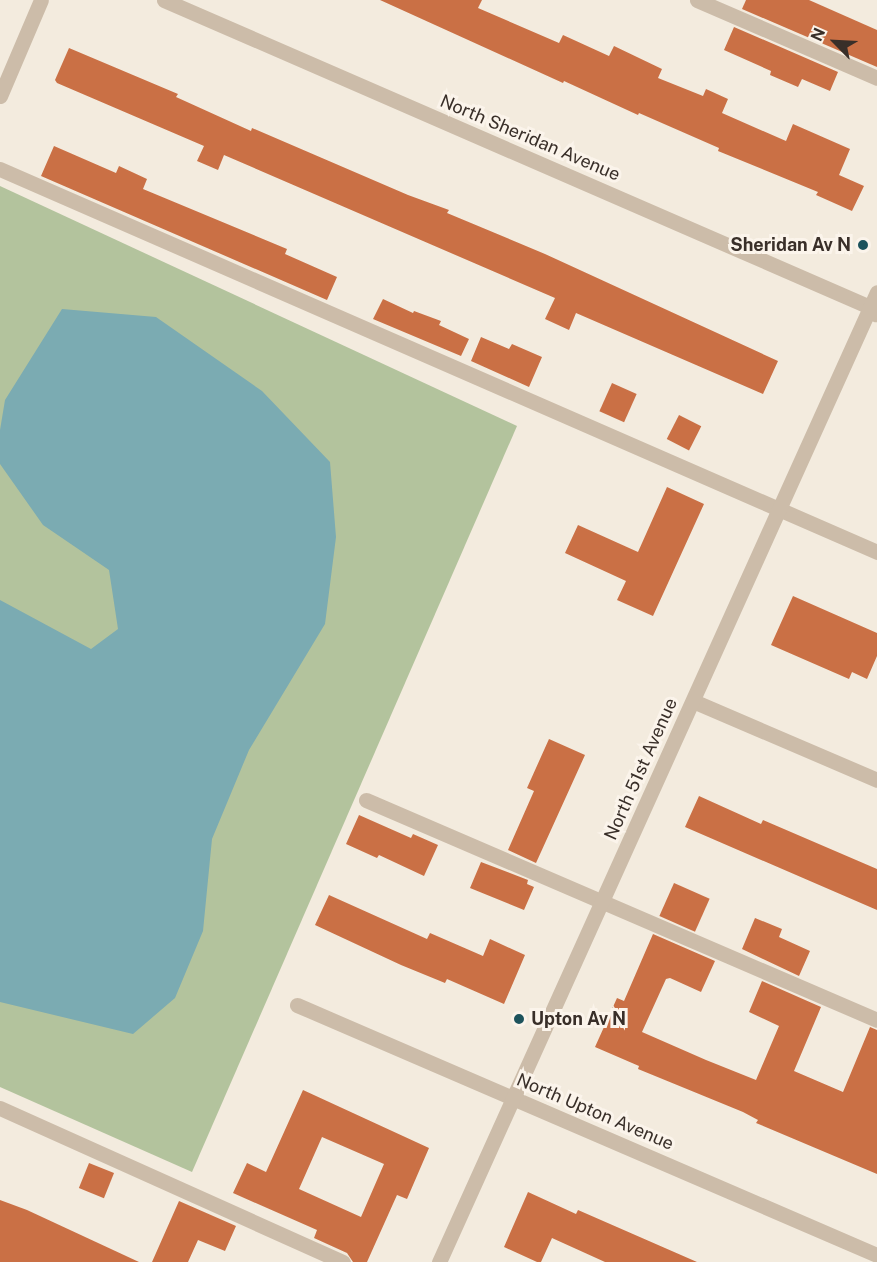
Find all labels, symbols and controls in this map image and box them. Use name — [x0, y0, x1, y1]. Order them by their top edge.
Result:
north arrow — [805, 12, 865, 72]
text: N — [807, 25, 829, 44]
street label: North Sheridan Avenue — [437, 90, 623, 186]
place label: Sheridan Av N — [730, 234, 851, 256]
marker: Sheridan Av N — [856, 238, 870, 252]
street label: North 51st Avenue — [600, 695, 682, 843]
place label: Upton Av N — [531, 1008, 626, 1030]
marker: Upton Av N — [512, 1012, 526, 1026]
street label: North Upton Avenue — [513, 1069, 677, 1155]

